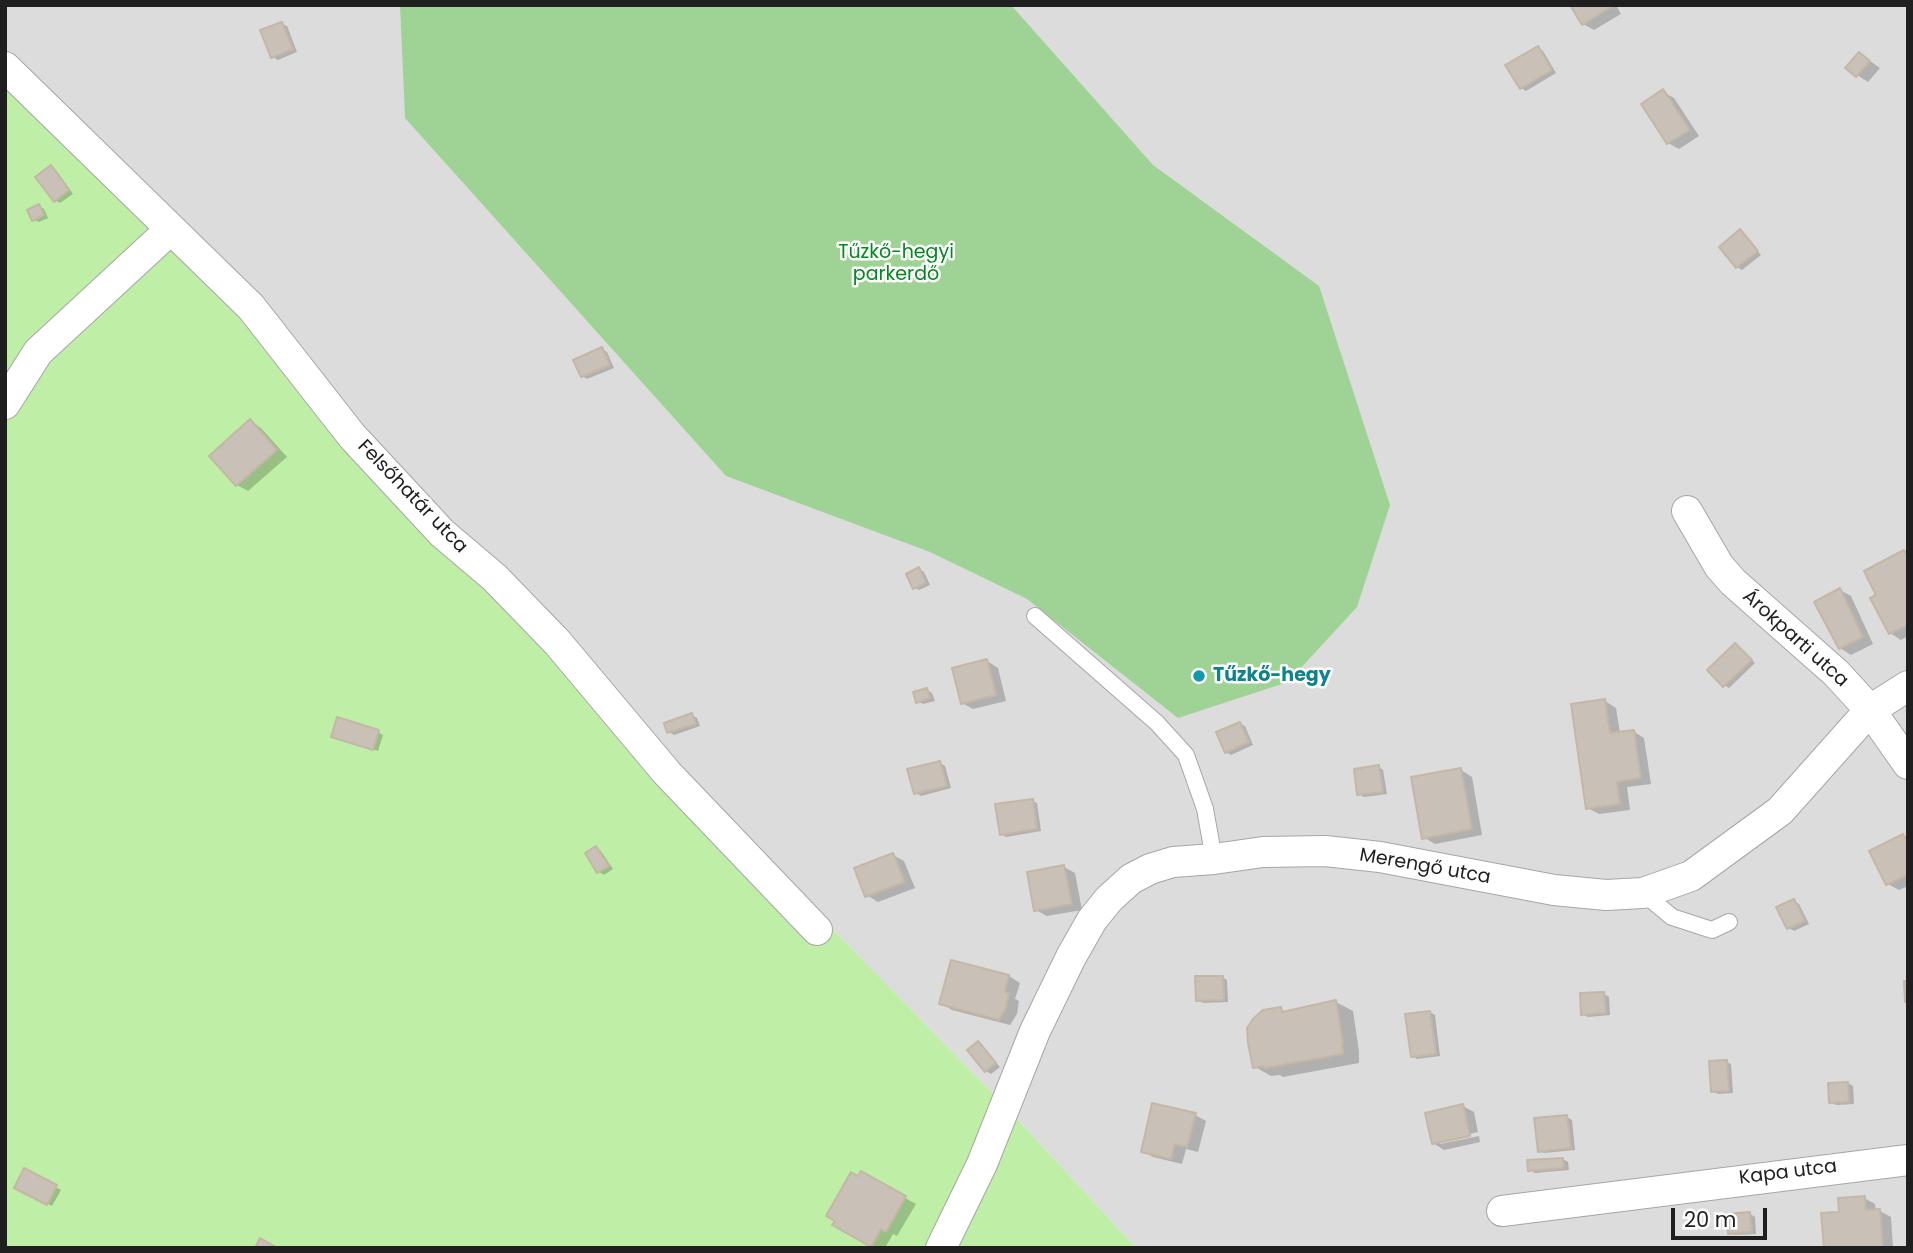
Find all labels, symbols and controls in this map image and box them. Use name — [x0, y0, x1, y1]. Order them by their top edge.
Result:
park label: Tűzkő-hegyi parkerdő — [838, 242, 954, 286]
street label: Felsőhatár utca — [352, 436, 472, 558]
street label: Árokparti utca — [1737, 585, 1853, 693]
place label: Tűzkő-hegy — [1213, 665, 1331, 687]
marker: Tűzkő-hegy — [1191, 668, 1207, 684]
street label: Merengő utca — [1358, 844, 1492, 890]
street label: Kapa utca — [1738, 1156, 1838, 1190]
scale bar — [1675, 1194, 1771, 1238]
text: 20 m — [1684, 1205, 1737, 1234]

